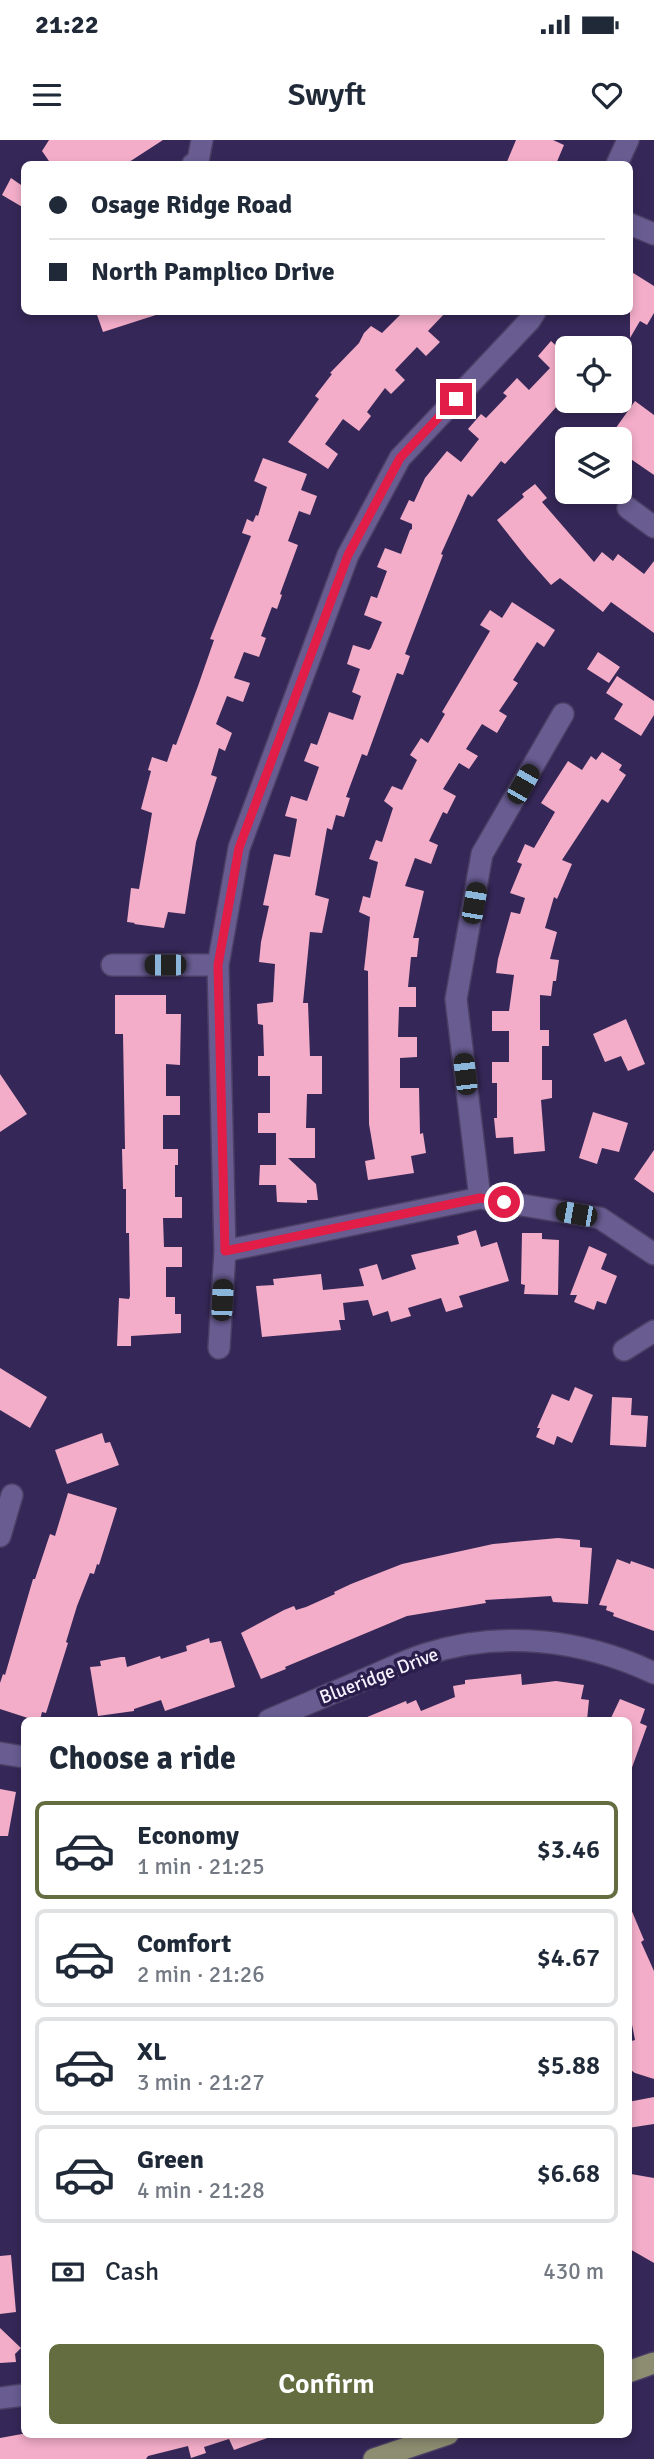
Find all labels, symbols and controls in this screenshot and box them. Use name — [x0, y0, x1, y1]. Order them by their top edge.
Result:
text: 21:22 — [35, 9, 99, 41]
text: Swyft — [288, 75, 366, 114]
icon: menu — [28, 76, 66, 114]
icon: heart — [588, 76, 626, 114]
text: Osage Ridge Road — [91, 189, 292, 221]
text: North Pamplico Drive — [91, 256, 335, 288]
map controls — [555, 336, 632, 504]
button: locate — [555, 336, 632, 413]
route end — [440, 383, 472, 415]
button: layers — [555, 427, 632, 504]
car — [504, 761, 543, 807]
car — [461, 880, 488, 926]
car — [145, 955, 187, 976]
car — [453, 1052, 478, 1096]
route start — [488, 1186, 520, 1218]
car — [554, 1200, 599, 1228]
car — [211, 1278, 234, 1322]
street label: Blueridge Drive — [316, 1642, 442, 1710]
text: Choose a ride — [49, 1739, 236, 1778]
icon: car — [53, 1819, 116, 1882]
text: Economy — [137, 1820, 239, 1852]
text: $3.46 — [537, 1834, 600, 1866]
text: 1 min · 21:25 — [137, 1852, 265, 1881]
icon: car — [53, 1927, 116, 1990]
text: Comfort — [137, 1928, 231, 1960]
text: $4.67 — [537, 1942, 600, 1974]
text: 2 min · 21:26 — [137, 1960, 265, 1989]
icon: car — [53, 2035, 116, 2098]
text: XL — [137, 2036, 167, 2068]
text: $5.88 — [537, 2050, 600, 2082]
text: 3 min · 21:27 — [137, 2068, 265, 2097]
icon: car — [53, 2143, 116, 2206]
text: Green — [137, 2144, 204, 2176]
text: $6.68 — [537, 2158, 600, 2190]
text: 4 min · 21:28 — [137, 2176, 265, 2205]
icon: cash — [49, 2253, 87, 2291]
text: Cash — [105, 2256, 159, 2288]
text: 430 m — [543, 2257, 604, 2286]
button: Confirm — [49, 2344, 604, 2424]

